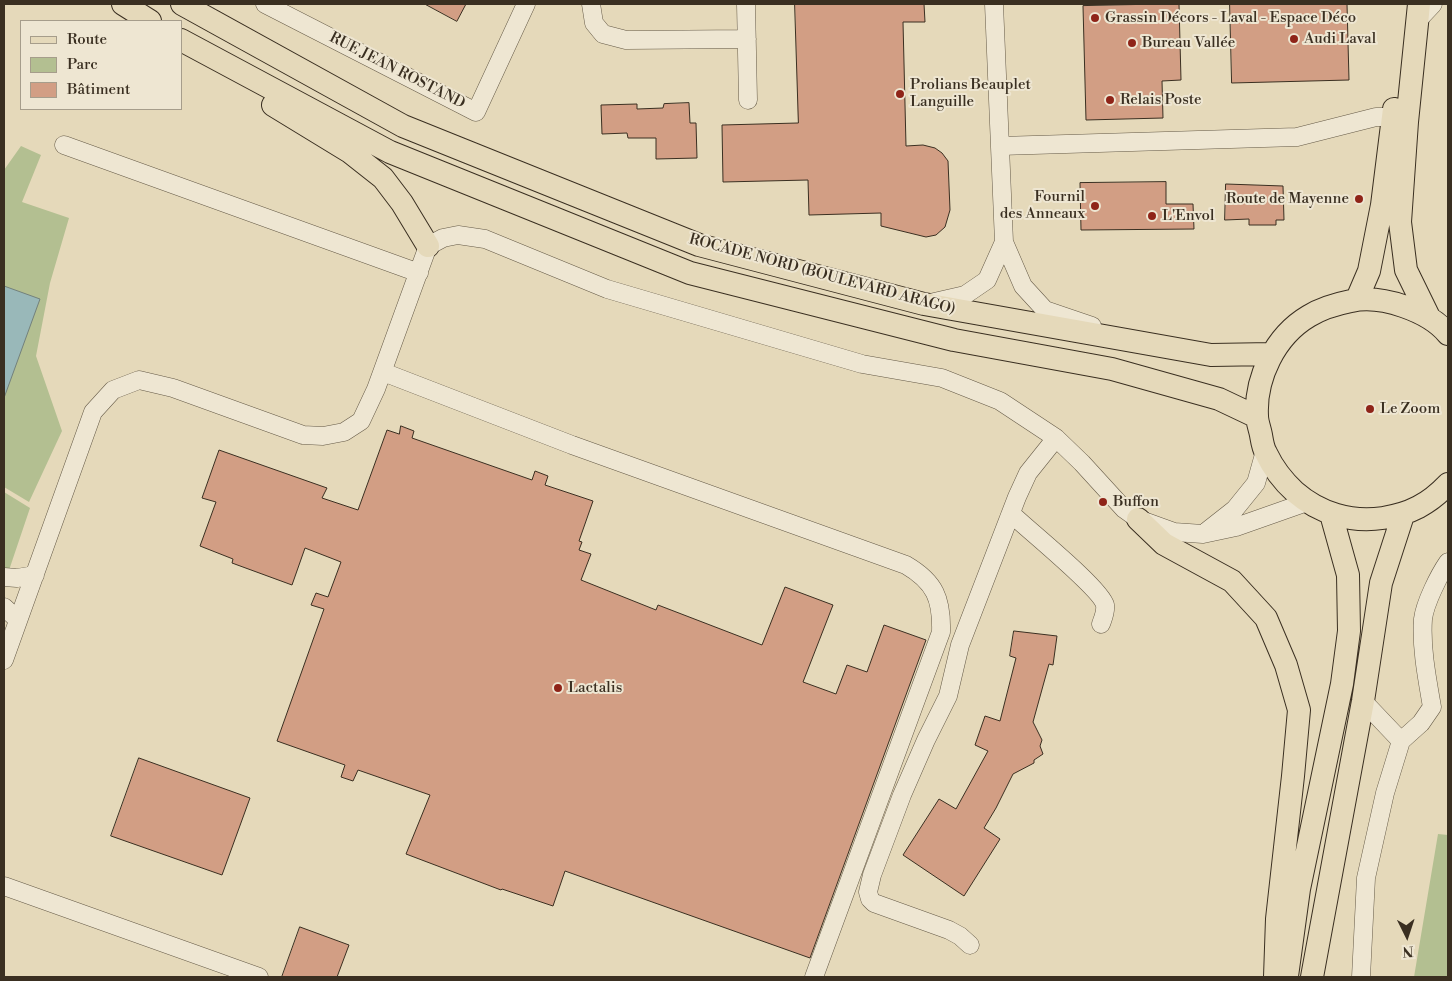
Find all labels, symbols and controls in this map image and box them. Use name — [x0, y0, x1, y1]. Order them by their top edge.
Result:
place label: Grassin Décors - Laval - Espace Déco — [1105, 9, 1356, 27]
marker: Grassin Décors - Laval - Espace Déco — [1089, 12, 1101, 24]
legend — [20, 20, 182, 110]
street label: RUE JEAN ROSTAND — [326, 29, 468, 113]
text: Route — [67, 30, 107, 49]
place label: Audi Laval — [1304, 30, 1376, 48]
marker: Audi Laval — [1288, 33, 1300, 45]
place label: Bureau Vallée — [1142, 34, 1235, 52]
marker: Bureau Vallée — [1126, 37, 1138, 49]
text: Parc — [67, 55, 98, 74]
place label: Prolians Beauplet Languille — [910, 76, 1031, 111]
text: Bâtiment — [67, 80, 130, 99]
marker: Prolians Beauplet Languille — [894, 88, 906, 100]
place label: Relais Poste — [1120, 91, 1202, 109]
marker: Relais Poste — [1104, 94, 1116, 106]
place label: Fournil des Anneaux — [1000, 188, 1085, 223]
place label: Route de Mayenne — [1226, 190, 1349, 208]
marker: Route de Mayenne — [1353, 193, 1365, 205]
marker: Fournil des Anneaux — [1089, 200, 1101, 212]
place label: L'Envol — [1162, 207, 1214, 225]
marker: L'Envol — [1146, 210, 1158, 222]
street label: ROCADE NORD (BOULEVARD ARAGO) — [687, 231, 957, 319]
place label: Le Zoom — [1380, 400, 1440, 418]
marker: Le Zoom — [1364, 403, 1376, 415]
place label: Buffon — [1113, 493, 1159, 511]
marker: Buffon — [1097, 496, 1109, 508]
place label: Lactalis — [568, 679, 622, 697]
marker: Lactalis — [552, 682, 564, 694]
north arrow — [1382, 911, 1432, 961]
text: N — [1402, 942, 1414, 960]

